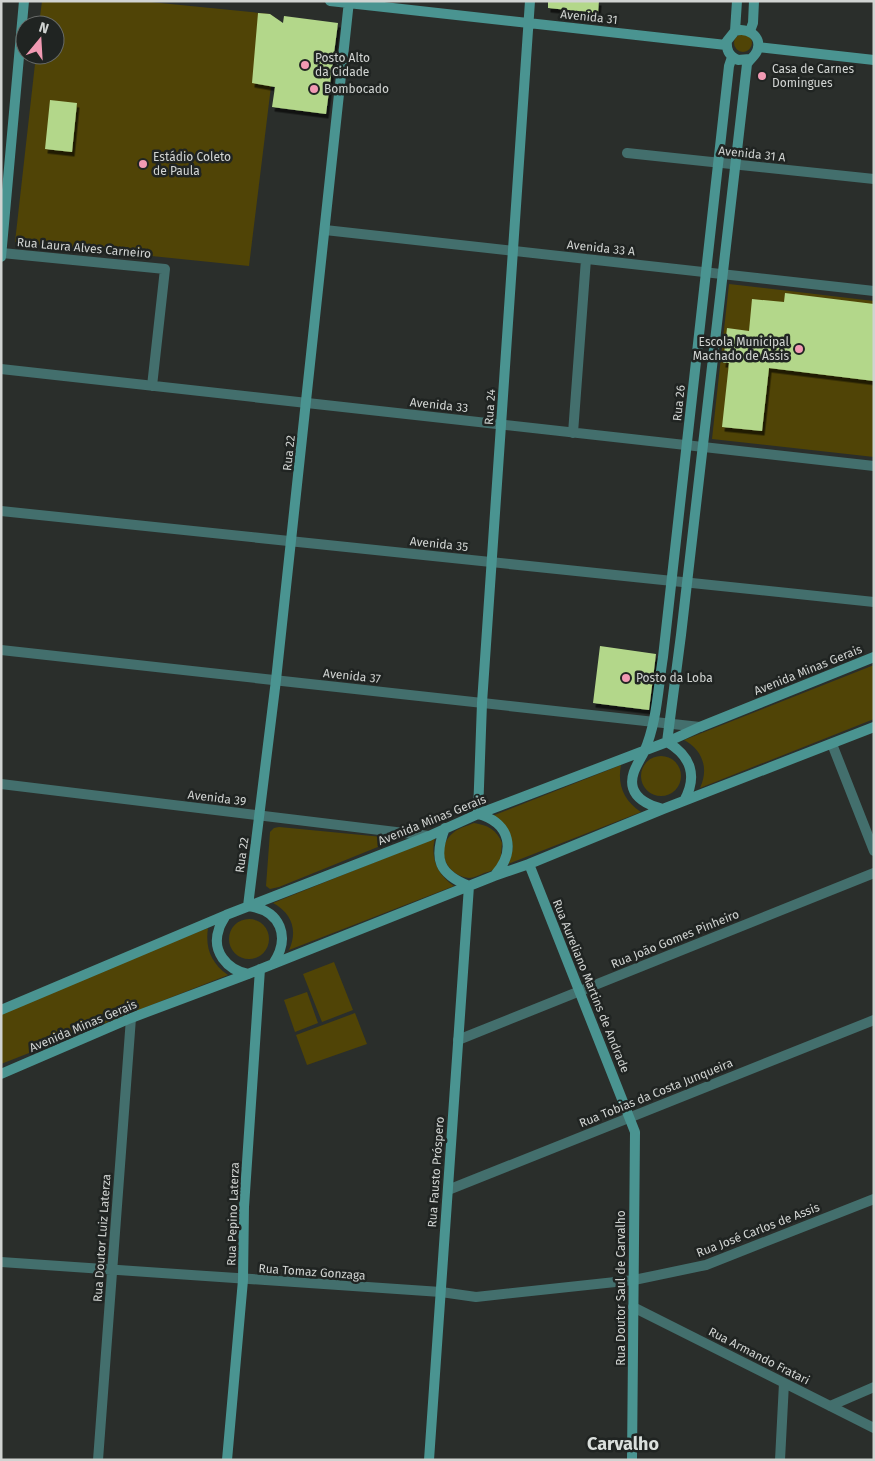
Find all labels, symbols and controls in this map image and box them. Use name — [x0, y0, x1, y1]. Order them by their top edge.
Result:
street label: Avenida 31 — [560, 7, 618, 27]
north arrow — [15, 15, 65, 65]
text: N — [37, 19, 51, 38]
place label: Posto Alto da Cidade — [315, 51, 370, 79]
marker: Posto Alto da Cidade — [299, 59, 311, 71]
place label: Casa de Carnes Domingues — [772, 62, 854, 90]
marker: Casa de Carnes Domingues — [756, 70, 768, 82]
place label: Bombocado — [324, 82, 389, 96]
marker: Bombocado — [308, 83, 320, 95]
street label: Avenida 31 A — [718, 144, 786, 165]
place label: Estádio Coleto de Paula — [153, 150, 231, 178]
marker: Estádio Coleto de Paula — [137, 158, 149, 170]
street label: Rua Laura Alves Carneiro — [16, 235, 152, 261]
street label: Avenida 33 A — [566, 237, 636, 259]
place label: Escola Municipal Machado de Assis — [693, 335, 789, 363]
marker: Escola Municipal Machado de Assis — [793, 343, 805, 355]
street label: Rua 26 — [670, 384, 688, 422]
street label: Rua 24 — [482, 388, 498, 425]
street label: Avenida 33 — [409, 395, 469, 415]
street label: Rua 22 — [280, 434, 298, 472]
street label: Avenida 35 — [409, 534, 469, 554]
street label: Avenida Minas Gerais — [752, 642, 864, 698]
street label: Avenida 37 — [323, 666, 381, 686]
place label: Posto da Loba — [636, 671, 713, 685]
marker: Posto da Loba — [620, 672, 632, 684]
street label: Avenida 39 — [187, 787, 247, 809]
street label: Avenida Minas Gerais — [376, 792, 488, 848]
street label: Rua 22 — [233, 836, 251, 874]
street label: Rua Aureliano Martins de Andrade — [550, 897, 632, 1075]
street label: Rua João Gomes Pinheiro — [609, 907, 741, 971]
street label: Avenida Minas Gerais — [27, 997, 139, 1055]
street label: Rua Tobias da Costa Junqueira — [577, 1056, 735, 1130]
street label: Rua Fausto Próspero — [425, 1116, 447, 1228]
street label: Rua Pepino Laterza — [224, 1162, 242, 1266]
street label: Rua Doutor Luiz Laterza — [91, 1173, 113, 1303]
street label: Rua José Carlos de Assis — [694, 1200, 822, 1260]
street label: Rua Doutor Saul de Carvalho — [614, 1210, 628, 1366]
street label: Rua Tomaz Gonzaga — [258, 1261, 366, 1283]
street label: Rua Armando Fratari — [706, 1324, 812, 1388]
district label: Carvalho — [587, 1433, 659, 1455]

